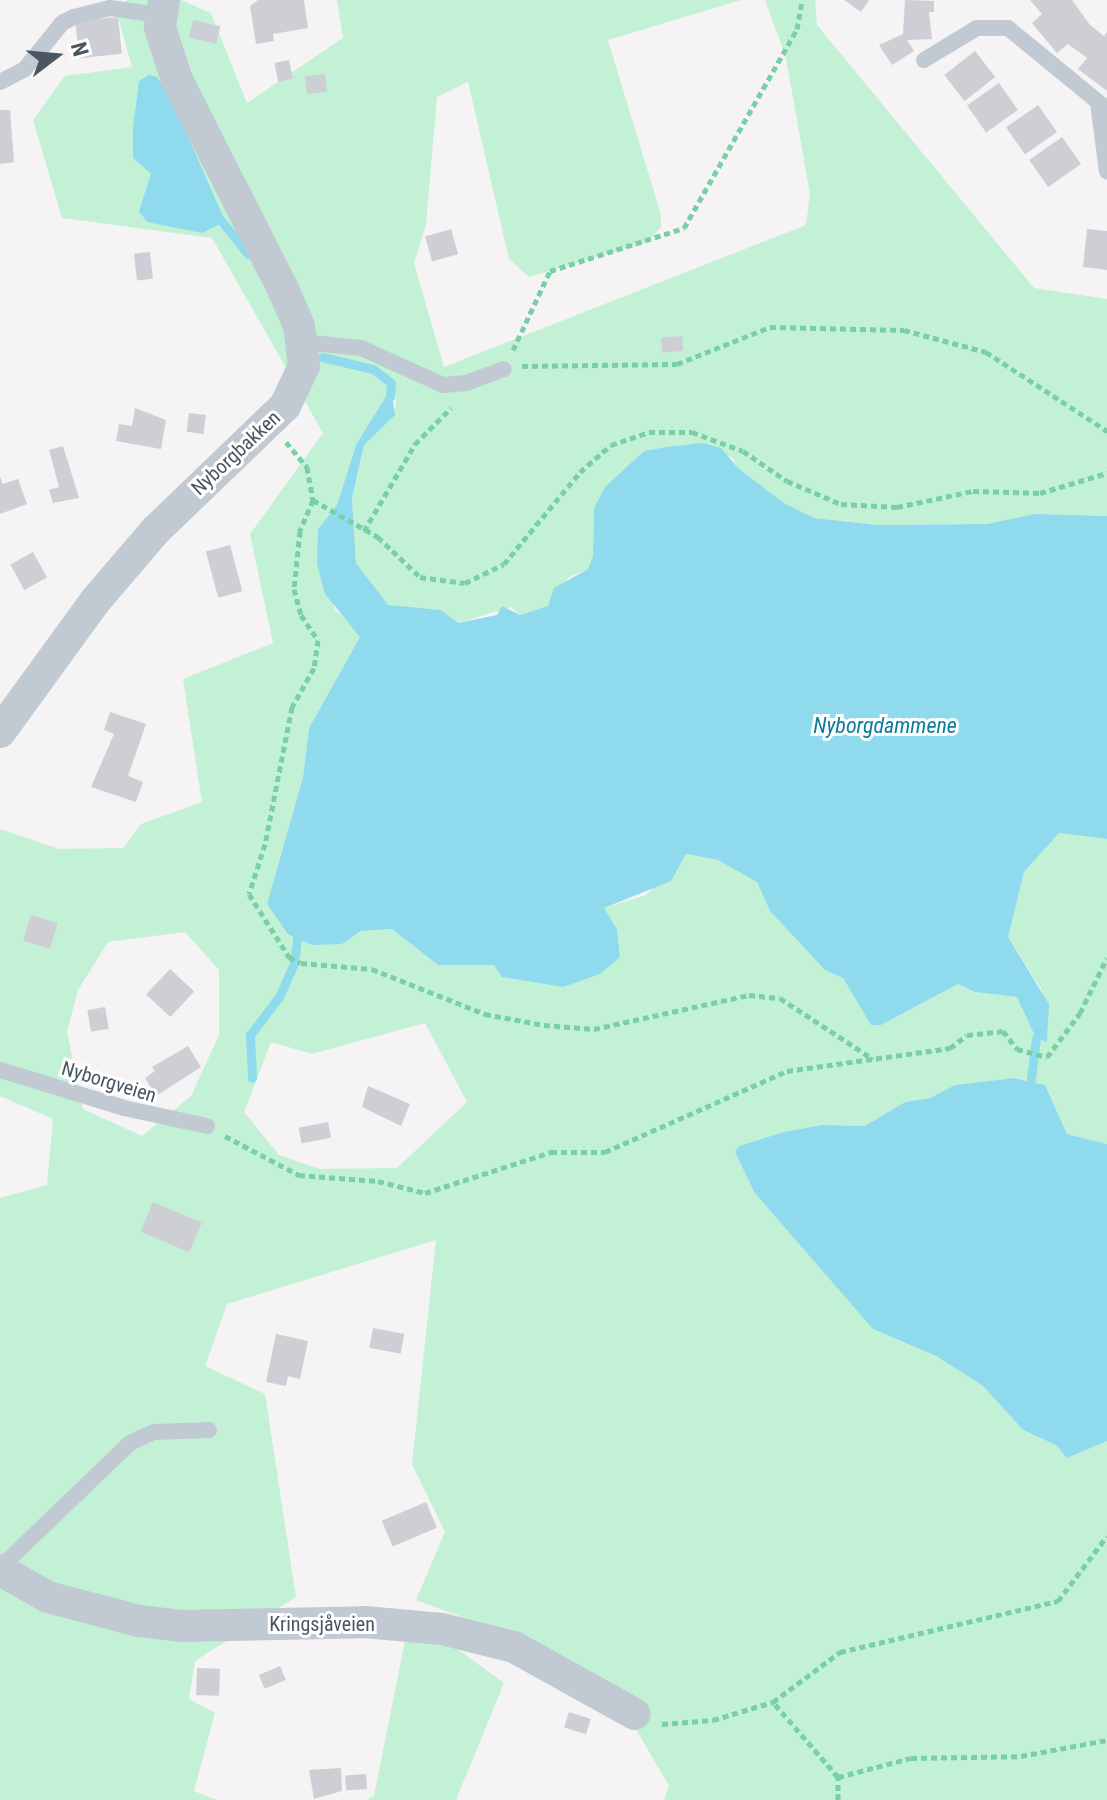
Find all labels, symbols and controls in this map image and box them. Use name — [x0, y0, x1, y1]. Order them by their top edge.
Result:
north arrow — [16, 16, 96, 96]
text: N — [66, 39, 93, 59]
street label: Nyborgbakken — [187, 406, 285, 500]
water label: Nyborgdammene — [813, 713, 957, 739]
street label: Nyborgveien — [59, 1056, 159, 1108]
street label: Kringsjåveien — [269, 1612, 375, 1636]

